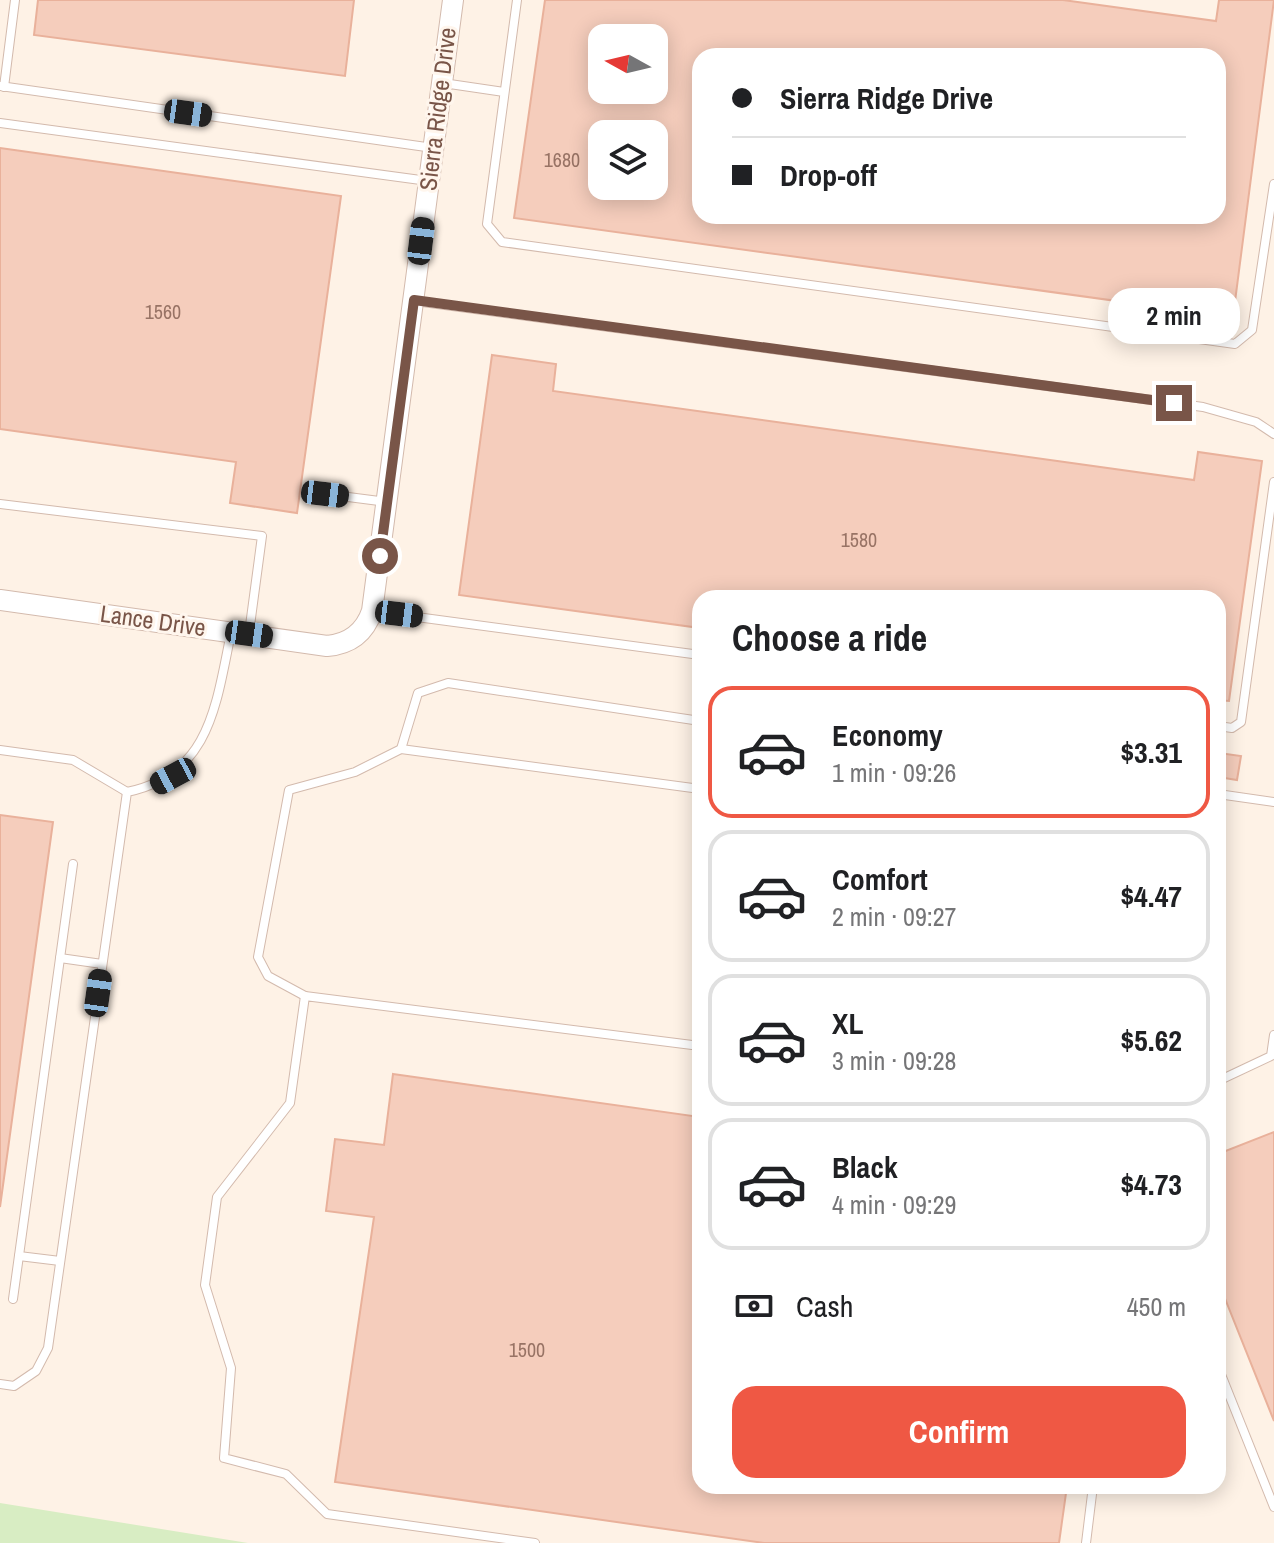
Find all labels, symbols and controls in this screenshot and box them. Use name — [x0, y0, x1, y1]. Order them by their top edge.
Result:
north arrow — [588, 24, 668, 104]
map controls — [588, 24, 668, 200]
street label: Sierra Ridge Drive — [411, 26, 463, 192]
text: Sierra Ridge Drive — [780, 78, 993, 118]
car — [163, 98, 213, 128]
button: layers — [588, 120, 668, 200]
house number: 1680 — [544, 146, 580, 173]
text: Drop-off — [780, 155, 877, 195]
car — [406, 216, 436, 266]
callout: 2 min — [1108, 287, 1240, 343]
house number: 1560 — [145, 298, 181, 325]
text: 2 min — [1146, 298, 1202, 333]
route end — [1156, 385, 1192, 421]
car — [300, 479, 350, 509]
house number: 1580 — [841, 526, 877, 553]
route start — [362, 538, 398, 574]
street label: Lance Drive — [98, 597, 208, 643]
car — [374, 599, 424, 629]
text: Choose a ride — [732, 614, 927, 662]
car — [224, 619, 274, 649]
text: Economy — [832, 715, 943, 755]
icon: car — [736, 716, 808, 788]
text: $3.31 — [1120, 732, 1182, 772]
car — [146, 754, 200, 798]
text: 1 min · 09:26 — [832, 755, 956, 790]
text: Comfort — [832, 859, 928, 899]
icon: car — [736, 860, 808, 932]
text: $4.47 — [1120, 876, 1182, 916]
text: 2 min · 09:27 — [832, 899, 956, 934]
car — [83, 968, 113, 1018]
text: XL — [832, 1003, 863, 1043]
icon: car — [736, 1004, 808, 1076]
text: $5.62 — [1120, 1020, 1182, 1060]
text: 3 min · 09:28 — [832, 1043, 956, 1078]
text: Black — [832, 1147, 898, 1187]
icon: car — [736, 1148, 808, 1220]
text: $4.73 — [1120, 1164, 1182, 1204]
text: 4 min · 09:29 — [832, 1187, 956, 1222]
icon: cash — [732, 1284, 776, 1328]
text: Cash — [796, 1286, 853, 1326]
text: 450 m — [1127, 1289, 1186, 1324]
house number: 1500 — [509, 1336, 545, 1363]
button: Confirm — [732, 1386, 1186, 1478]

